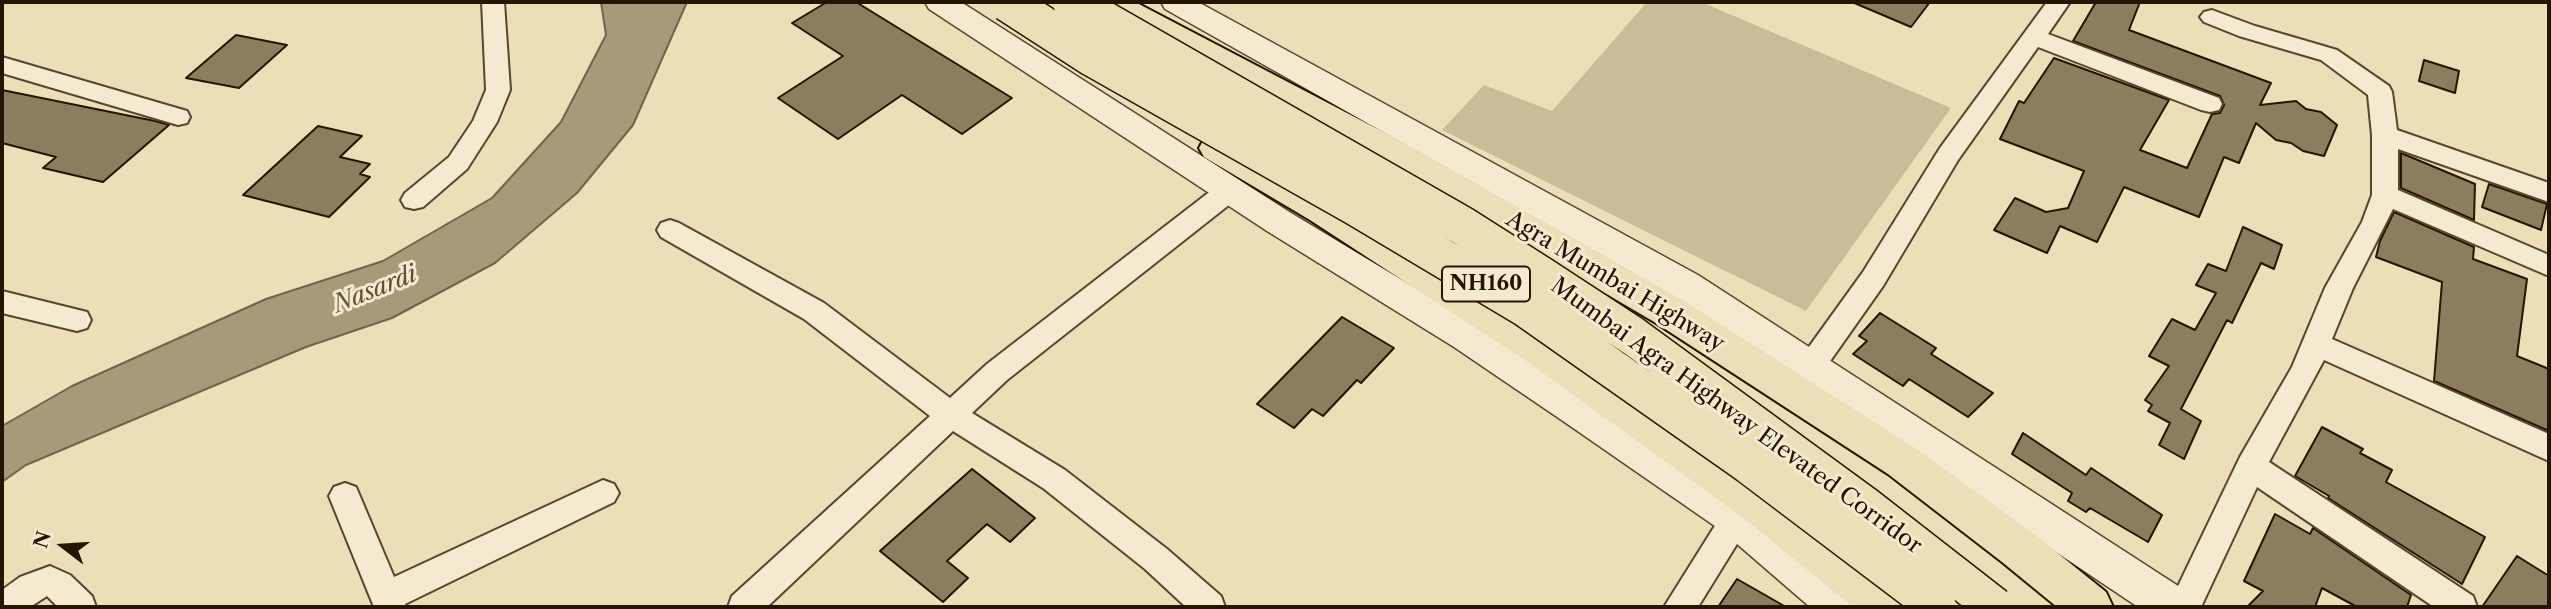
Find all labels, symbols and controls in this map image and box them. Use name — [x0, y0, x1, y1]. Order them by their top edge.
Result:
street label: Agra Mumbai Highway — [1501, 206, 1729, 358]
water label: Nasardi — [329, 260, 421, 320]
road number: NH160 — [1442, 266, 1530, 302]
street label: Mumbai Agra Highway Elevated Corridor — [1545, 272, 1927, 560]
north arrow — [28, 511, 98, 581]
text: N — [29, 528, 56, 551]

